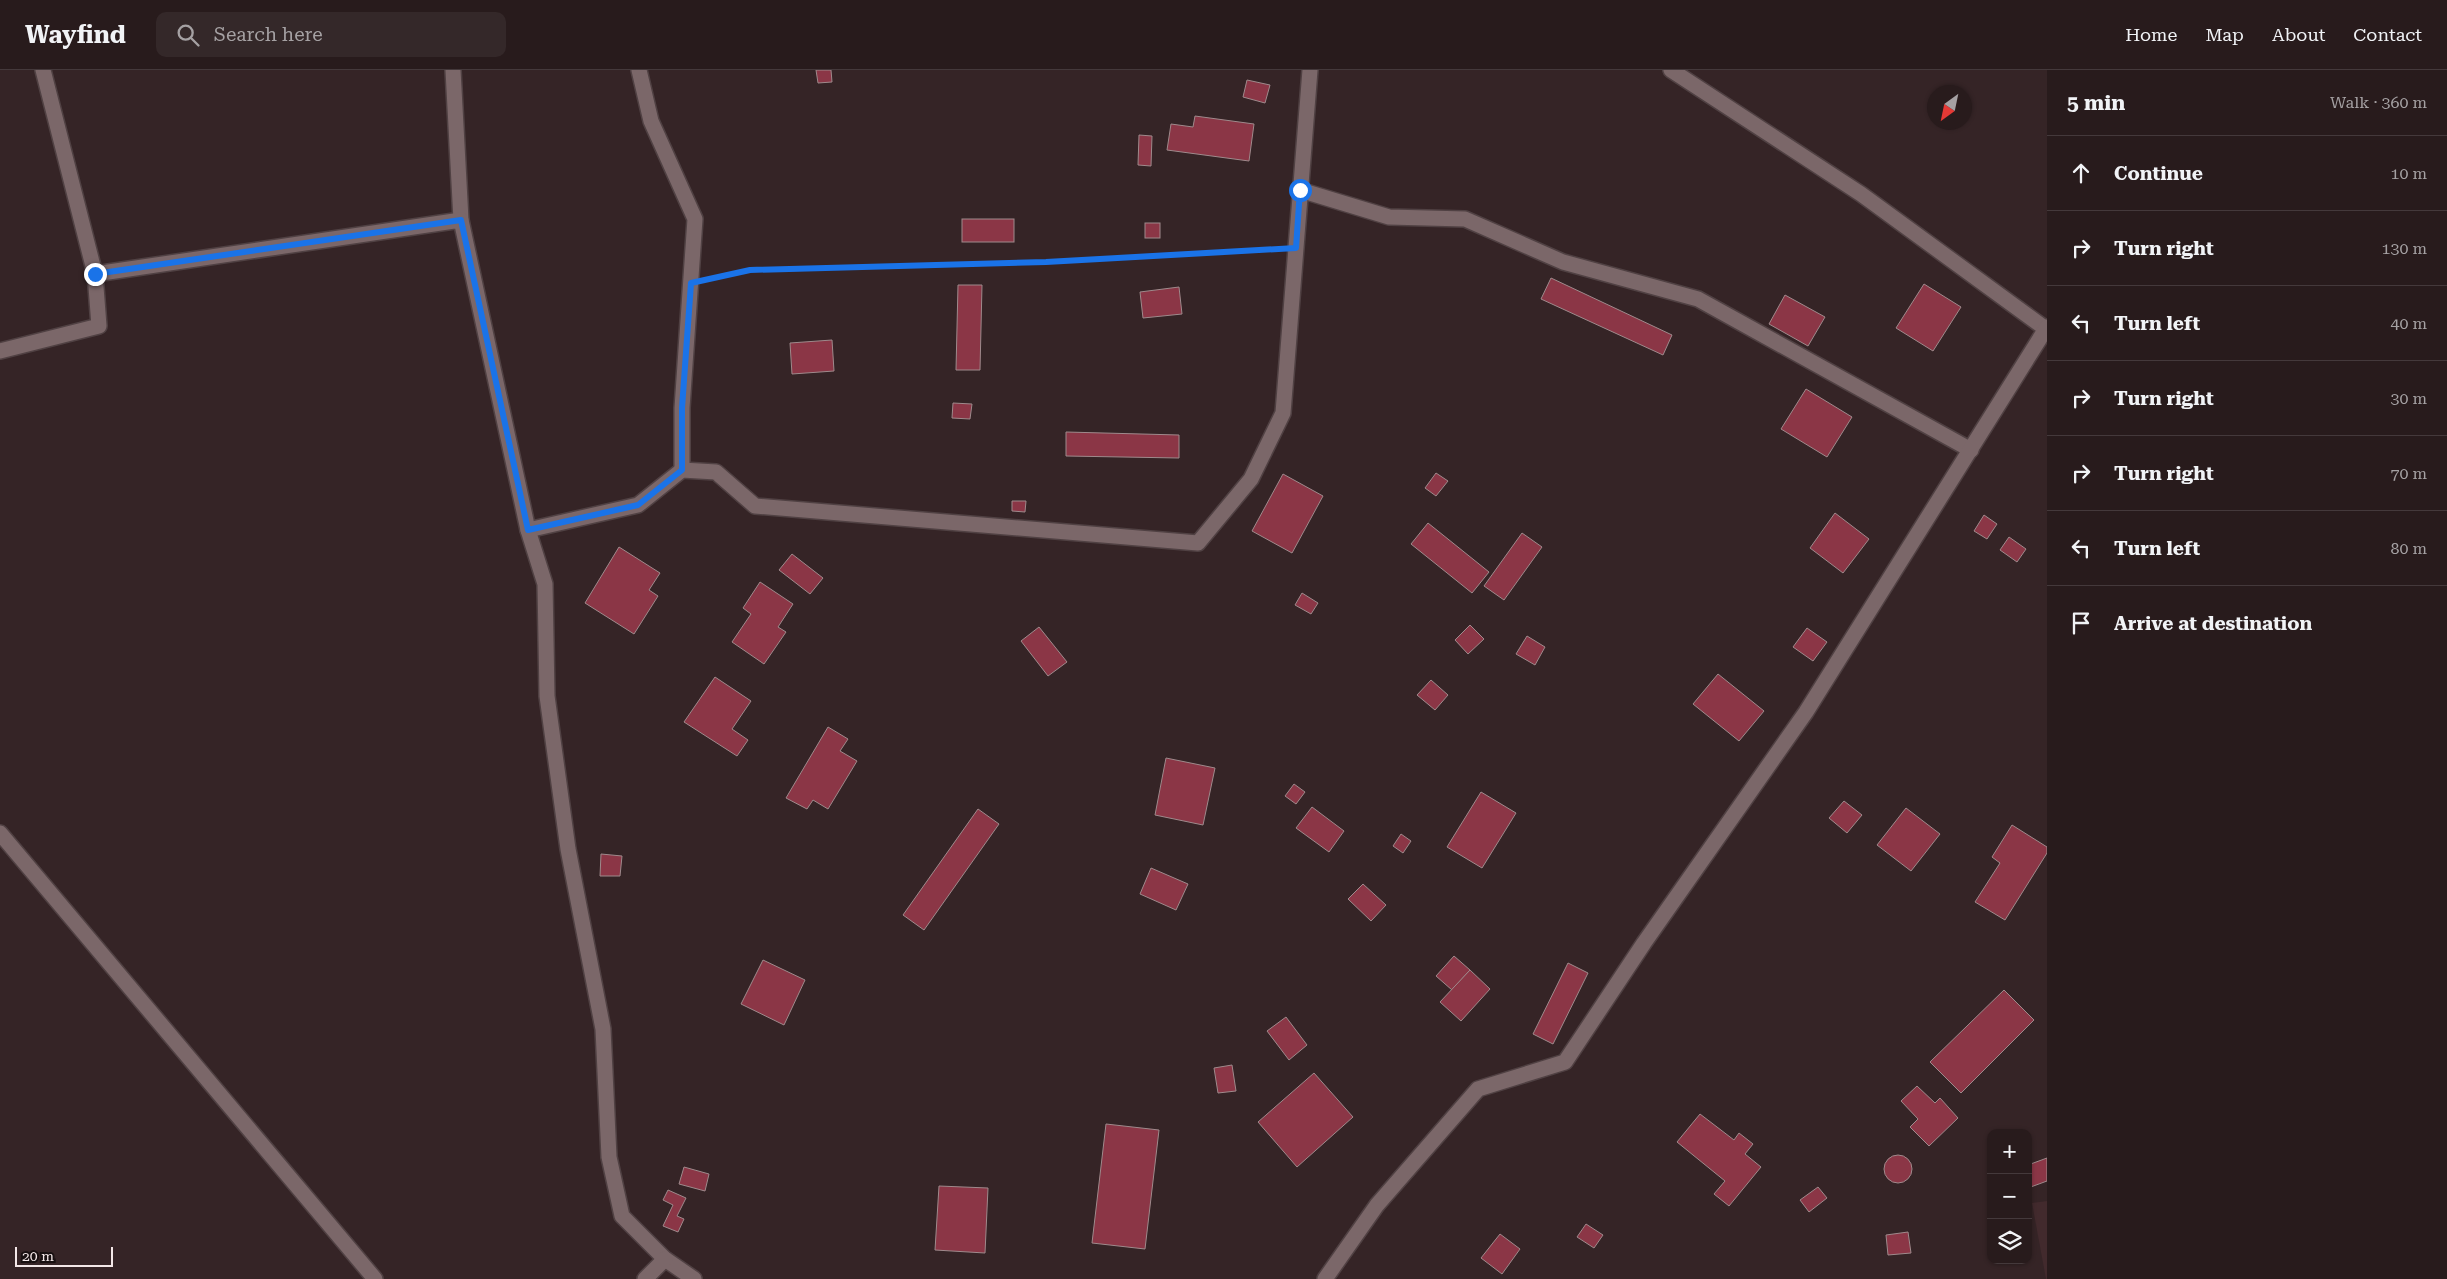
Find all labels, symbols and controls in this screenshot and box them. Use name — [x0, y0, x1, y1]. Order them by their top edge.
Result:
search box — [156, 12, 506, 57]
text: Wayfind — [25, 21, 126, 49]
icon: search — [174, 21, 202, 49]
text: Search here — [214, 23, 323, 46]
text: Home — [2125, 24, 2177, 45]
text: Map — [2205, 24, 2244, 45]
text: About — [2272, 24, 2325, 45]
text: Contact — [2353, 24, 2422, 45]
north arrow — [1927, 85, 1972, 130]
text: 5 min — [2067, 91, 2125, 115]
text: Walk · 360 m — [2330, 93, 2427, 112]
icon: ahead — [2067, 159, 2095, 187]
text: Continue — [2114, 162, 2203, 185]
text: 10 m — [2390, 164, 2427, 183]
route start — [1289, 179, 1312, 202]
icon: right — [2067, 234, 2095, 262]
text: Turn right — [2114, 237, 2214, 260]
text: 130 m — [2381, 239, 2427, 258]
route end — [84, 263, 107, 286]
icon: left — [2067, 309, 2095, 337]
text: Turn left — [2114, 312, 2200, 335]
text: 40 m — [2390, 314, 2427, 333]
icon: right — [2067, 384, 2095, 412]
text: Turn right — [2114, 387, 2214, 410]
text: 30 m — [2390, 389, 2427, 408]
icon: right — [2067, 459, 2095, 487]
text: Turn right — [2114, 462, 2214, 485]
text: 70 m — [2390, 464, 2427, 483]
icon: left — [2067, 534, 2095, 562]
text: Turn left — [2114, 537, 2200, 560]
text: 80 m — [2390, 539, 2427, 558]
icon: arrive — [2067, 609, 2095, 637]
text: Arrive at destination — [2114, 612, 2312, 635]
map controls — [1987, 1129, 2032, 1264]
button: + — [1987, 1129, 2032, 1174]
button: − — [1987, 1174, 2032, 1219]
button: layers — [1987, 1219, 2032, 1264]
scale bar — [15, 1244, 112, 1267]
text: 20 m — [22, 1248, 54, 1264]

